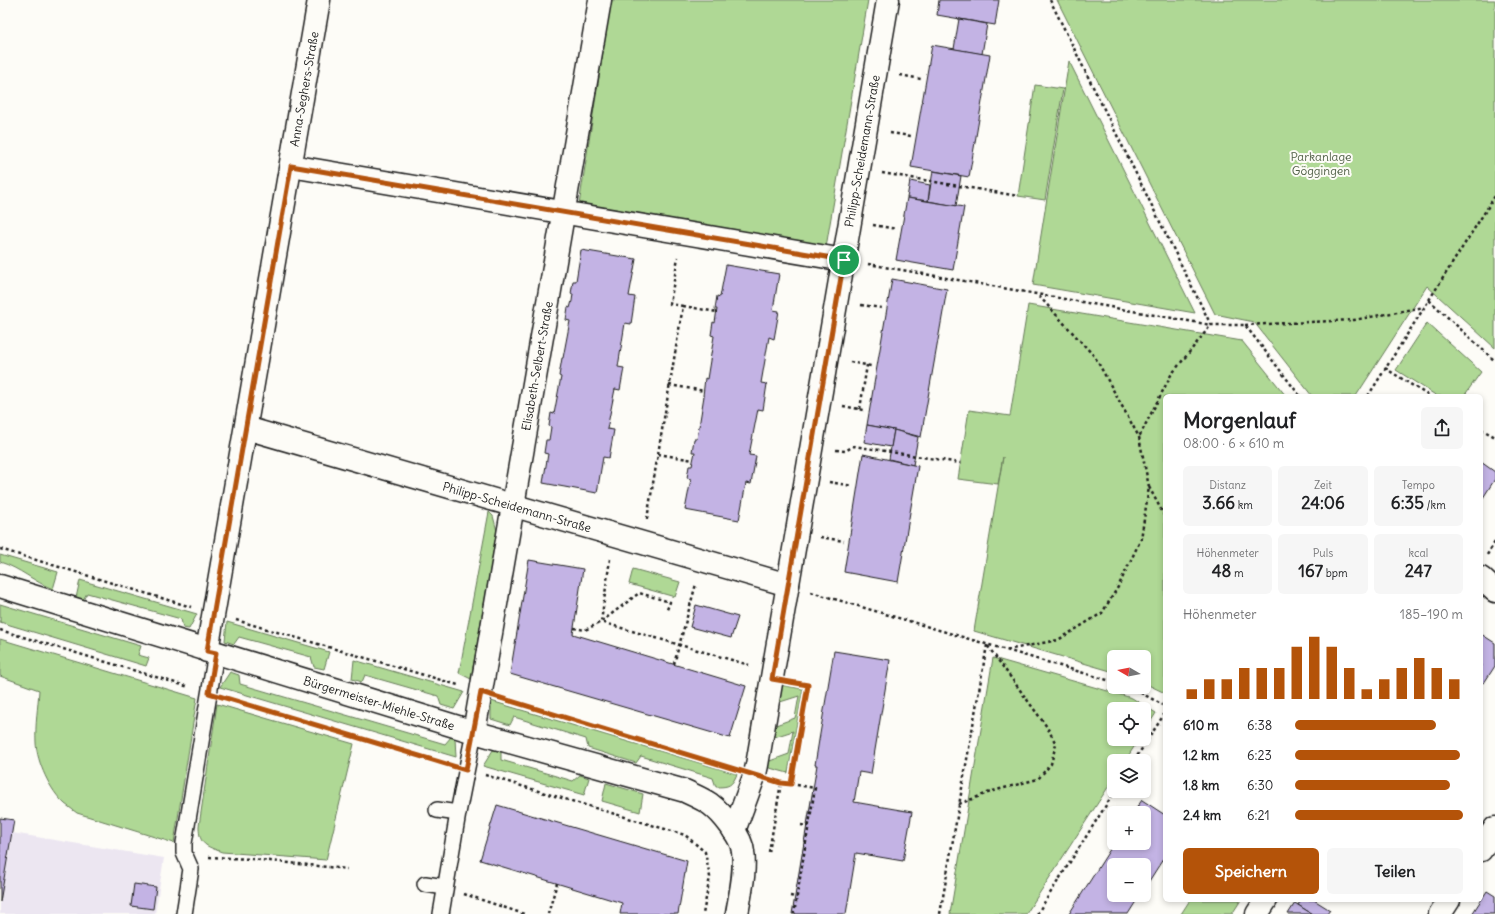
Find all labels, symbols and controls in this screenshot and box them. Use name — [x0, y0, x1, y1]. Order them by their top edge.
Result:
street label: Anna-Seghers-Straße — [286, 30, 322, 148]
street label: Philipp-Scheidemann-Straße — [841, 74, 883, 228]
park label: Parkanlage Göggingen — [1290, 149, 1352, 178]
pin — [827, 243, 861, 277]
icon: arrive — [833, 249, 855, 271]
street label: Elisabeth-Selbert-Straße — [518, 300, 556, 432]
text: Morgenlauf — [1183, 406, 1296, 434]
button: share — [1421, 407, 1463, 449]
text: 08:00 · 6 × 610 m — [1183, 435, 1284, 452]
text: Distanz — [1209, 478, 1246, 492]
text: Zeit — [1314, 478, 1332, 492]
text: Tempo — [1402, 478, 1435, 492]
street label: Philipp-Scheidemann-Straße — [441, 479, 593, 535]
text: 3.66 — [1202, 492, 1235, 514]
text: 24:06 — [1301, 492, 1345, 514]
text: 6:35 — [1391, 492, 1424, 514]
text: km — [1235, 498, 1253, 512]
text: /km — [1424, 498, 1446, 512]
text: Höhenmeter — [1197, 546, 1259, 560]
text: Puls — [1313, 546, 1333, 560]
text: kcal — [1408, 546, 1428, 560]
text: 48 — [1212, 560, 1231, 582]
text: 167 — [1298, 560, 1323, 582]
text: 247 — [1405, 560, 1432, 582]
text: m — [1231, 566, 1244, 580]
text: bpm — [1323, 566, 1348, 580]
text: Höhenmeter — [1183, 606, 1257, 623]
text: 185–190 m — [1400, 606, 1463, 623]
north arrow — [1107, 650, 1151, 694]
map controls — [1107, 650, 1151, 902]
street label: Bürgermeister-Miehle-Straße — [302, 673, 456, 733]
button: locate — [1107, 702, 1151, 746]
text: 610 m — [1183, 717, 1219, 734]
text: 6:38 — [1247, 717, 1272, 734]
text: 1.2 km — [1183, 747, 1219, 764]
text: 6:23 — [1247, 747, 1272, 764]
button: layers — [1107, 754, 1151, 798]
text: 1.8 km — [1183, 777, 1219, 794]
text: 6:30 — [1247, 777, 1273, 794]
button: + — [1107, 806, 1151, 850]
text: 2.4 km — [1183, 807, 1221, 824]
text: 6:21 — [1247, 807, 1270, 824]
button: Speichern — [1183, 848, 1319, 894]
button: Teilen — [1327, 848, 1463, 894]
button: − — [1107, 858, 1151, 902]

